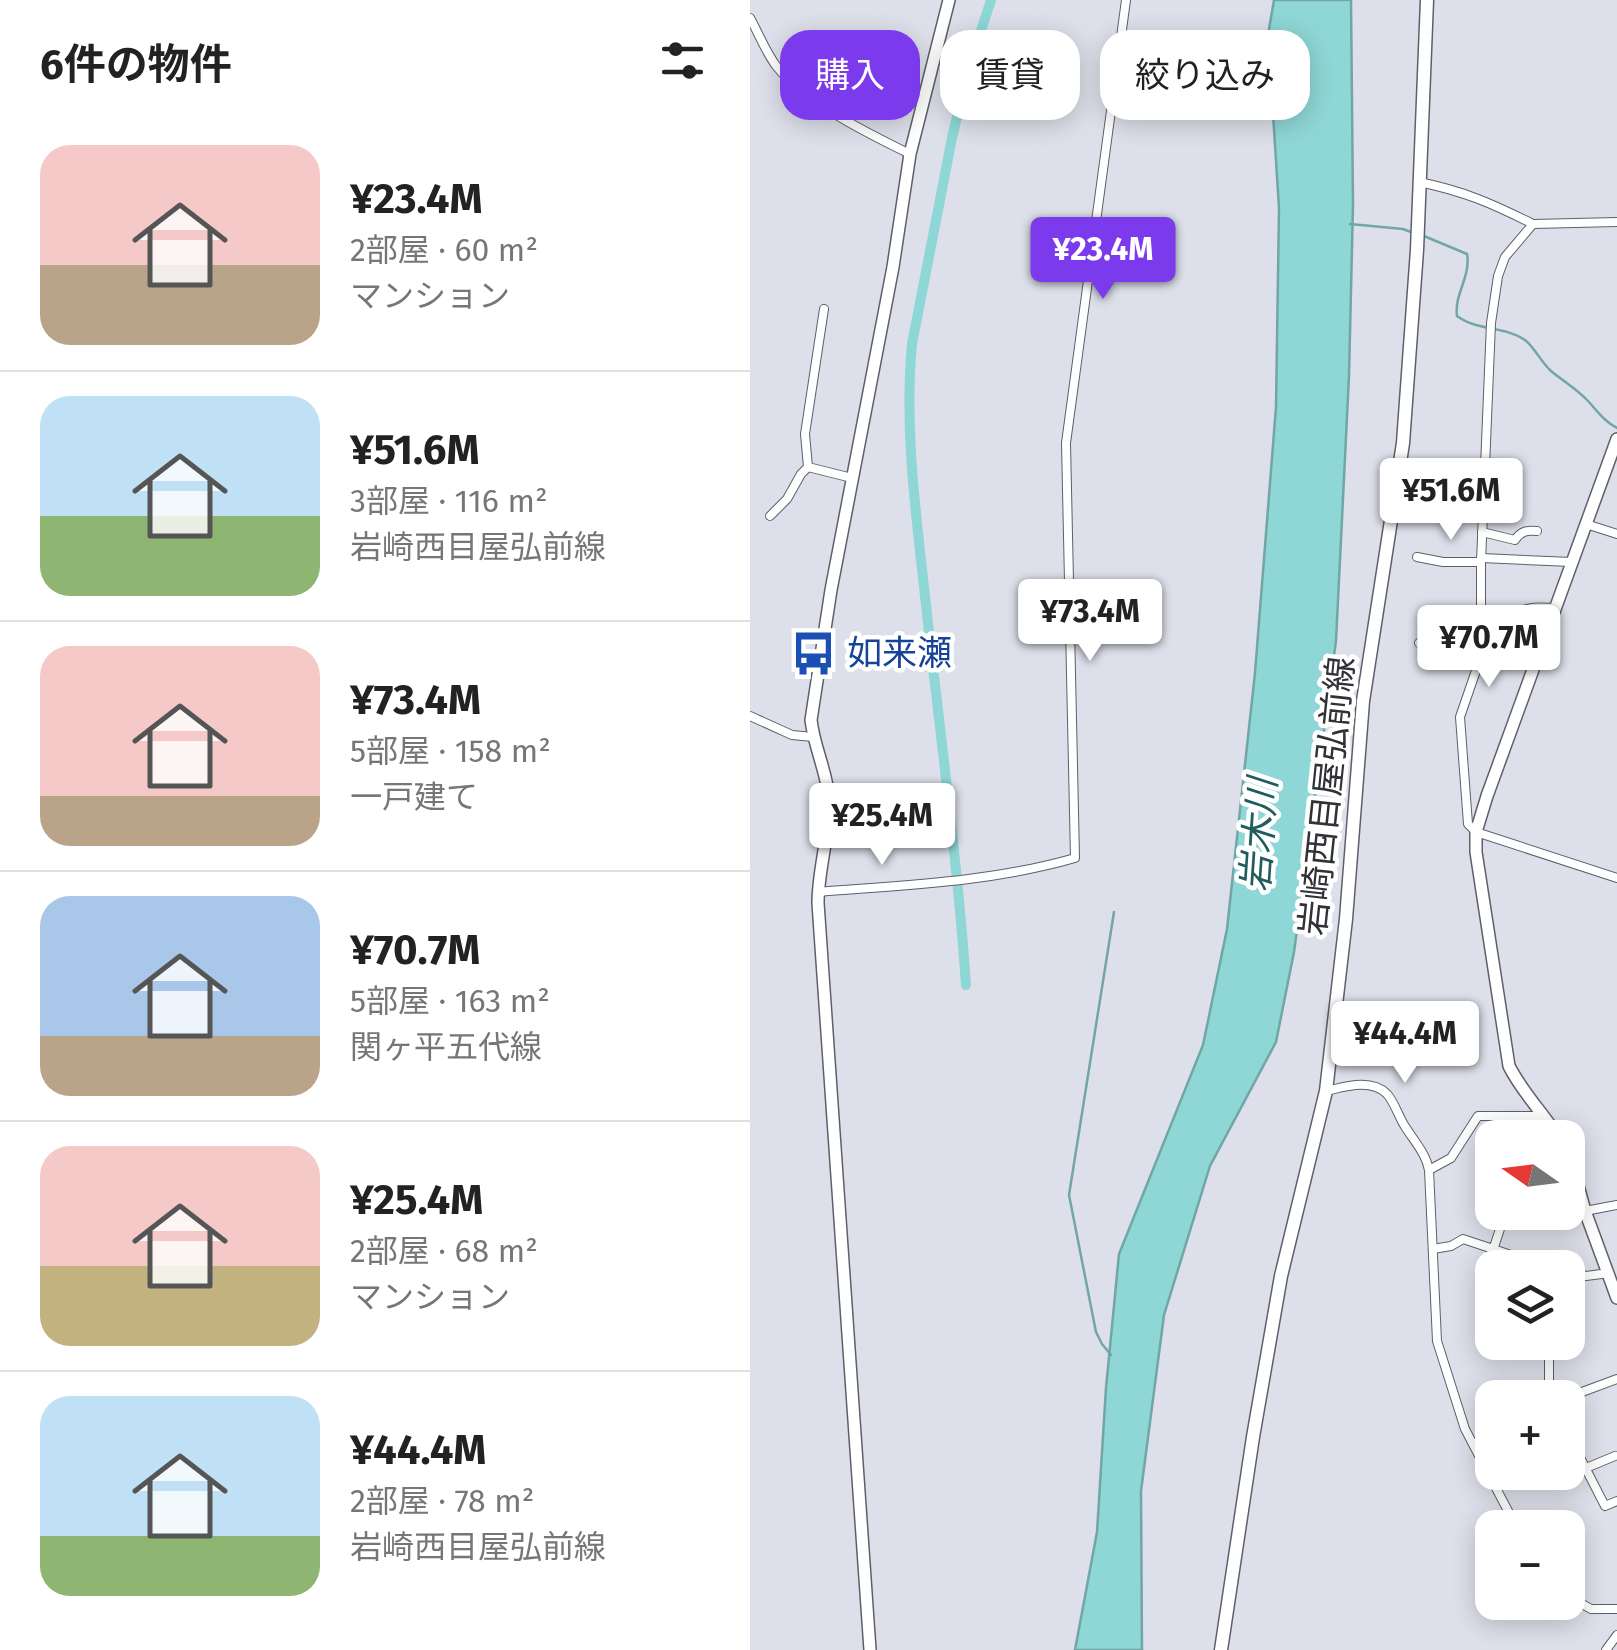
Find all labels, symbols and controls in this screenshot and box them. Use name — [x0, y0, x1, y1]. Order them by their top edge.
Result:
chip: 購入 — [780, 30, 920, 120]
chip: 賃貸 — [940, 30, 1080, 120]
chip: 絞り込み — [1100, 30, 1310, 120]
icon: filters — [655, 33, 710, 88]
text: 6件の物件 — [40, 40, 232, 90]
text: ¥23.4M — [350, 174, 482, 224]
icon: home — [120, 185, 240, 305]
pin: ¥23.4M — [1022, 217, 1184, 302]
text: ¥23.4M — [1053, 230, 1153, 268]
text: 2部屋 · 60 m² — [350, 231, 538, 269]
text: マンション — [350, 277, 510, 315]
text: ¥51.6M — [350, 425, 479, 475]
icon: home — [120, 436, 240, 556]
pin: ¥51.6M — [1370, 458, 1532, 543]
text: ¥51.6M — [1402, 471, 1500, 509]
text: 3部屋 · 116 m² — [350, 482, 547, 520]
text: 岩崎西目屋弘前線 — [350, 528, 606, 566]
pin: ¥73.4M — [1009, 579, 1171, 664]
text: ¥73.4M — [1040, 592, 1140, 630]
pin: ¥70.7M — [1408, 605, 1570, 690]
text: ¥70.7M — [1439, 618, 1539, 656]
bus stop icon: 如来瀬 — [790, 629, 838, 677]
place label: 如来瀬 — [847, 632, 952, 674]
street label: 岩崎西目屋弘前線 — [1291, 655, 1363, 937]
text: ¥73.4M — [350, 675, 481, 725]
icon: home — [120, 686, 240, 806]
text: 5部屋 · 158 m² — [350, 732, 551, 770]
water label: 岩木川 — [1232, 773, 1286, 893]
text: 一戸建て — [350, 778, 478, 816]
pin: ¥25.4M — [801, 783, 963, 868]
text: ¥25.4M — [831, 796, 933, 834]
text: ¥70.7M — [350, 925, 480, 975]
icon: home — [120, 936, 240, 1056]
text: 5部屋 · 163 m² — [350, 982, 550, 1020]
pin: ¥44.4M — [1324, 1001, 1486, 1086]
text: ¥44.4M — [1353, 1014, 1457, 1052]
text: 関ヶ平五代線 — [350, 1028, 542, 1066]
north arrow — [1475, 1120, 1585, 1230]
map controls — [1475, 1120, 1585, 1620]
text: ¥25.4M — [350, 1175, 483, 1225]
icon: home — [120, 1186, 240, 1306]
text: 2部屋 · 68 m² — [350, 1232, 538, 1270]
button: layers — [1475, 1250, 1585, 1360]
text: マンション — [350, 1278, 510, 1316]
button: + — [1475, 1380, 1585, 1490]
text: ¥44.4M — [350, 1425, 486, 1475]
icon: home — [120, 1436, 240, 1556]
text: 2部屋 · 78 m² — [350, 1482, 534, 1520]
button: − — [1475, 1510, 1585, 1620]
text: 岩崎西目屋弘前線 — [350, 1528, 606, 1566]

